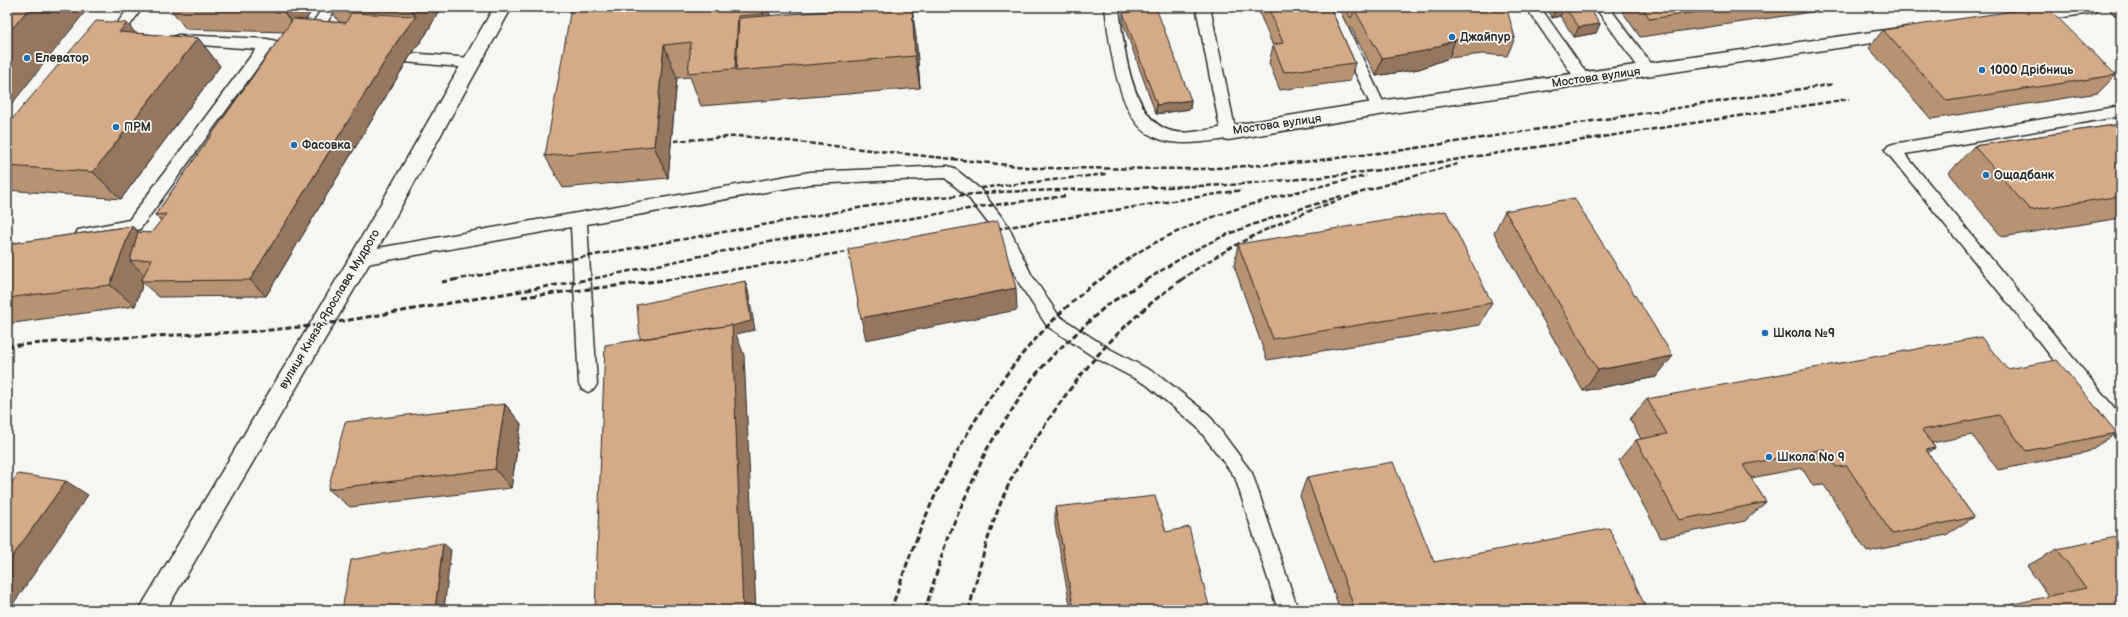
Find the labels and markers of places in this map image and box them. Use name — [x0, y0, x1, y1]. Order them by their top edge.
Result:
place label: Джайпур — [1460, 30, 1511, 45]
marker: Джайпур — [1447, 32, 1457, 42]
place label: Елеватор — [35, 51, 89, 66]
marker: Елеватор — [22, 53, 32, 63]
place label: 1000 Дрібниць — [1990, 63, 2074, 78]
marker: 1000 Дрібниць — [1977, 65, 1987, 75]
place label: ПРМ — [124, 120, 151, 135]
marker: ПРМ — [111, 122, 121, 132]
place label: Фасовка — [302, 138, 352, 153]
marker: Фасовка — [289, 140, 299, 150]
place label: Ощадбанк — [1994, 168, 2055, 183]
marker: Ощадбанк — [1981, 170, 1991, 180]
place label: Школа №9 — [1773, 326, 1835, 341]
marker: Школа №9 — [1760, 328, 1770, 338]
place label: Школа No 9 — [1777, 450, 1845, 465]
marker: Школа No 9 — [1764, 452, 1774, 462]

